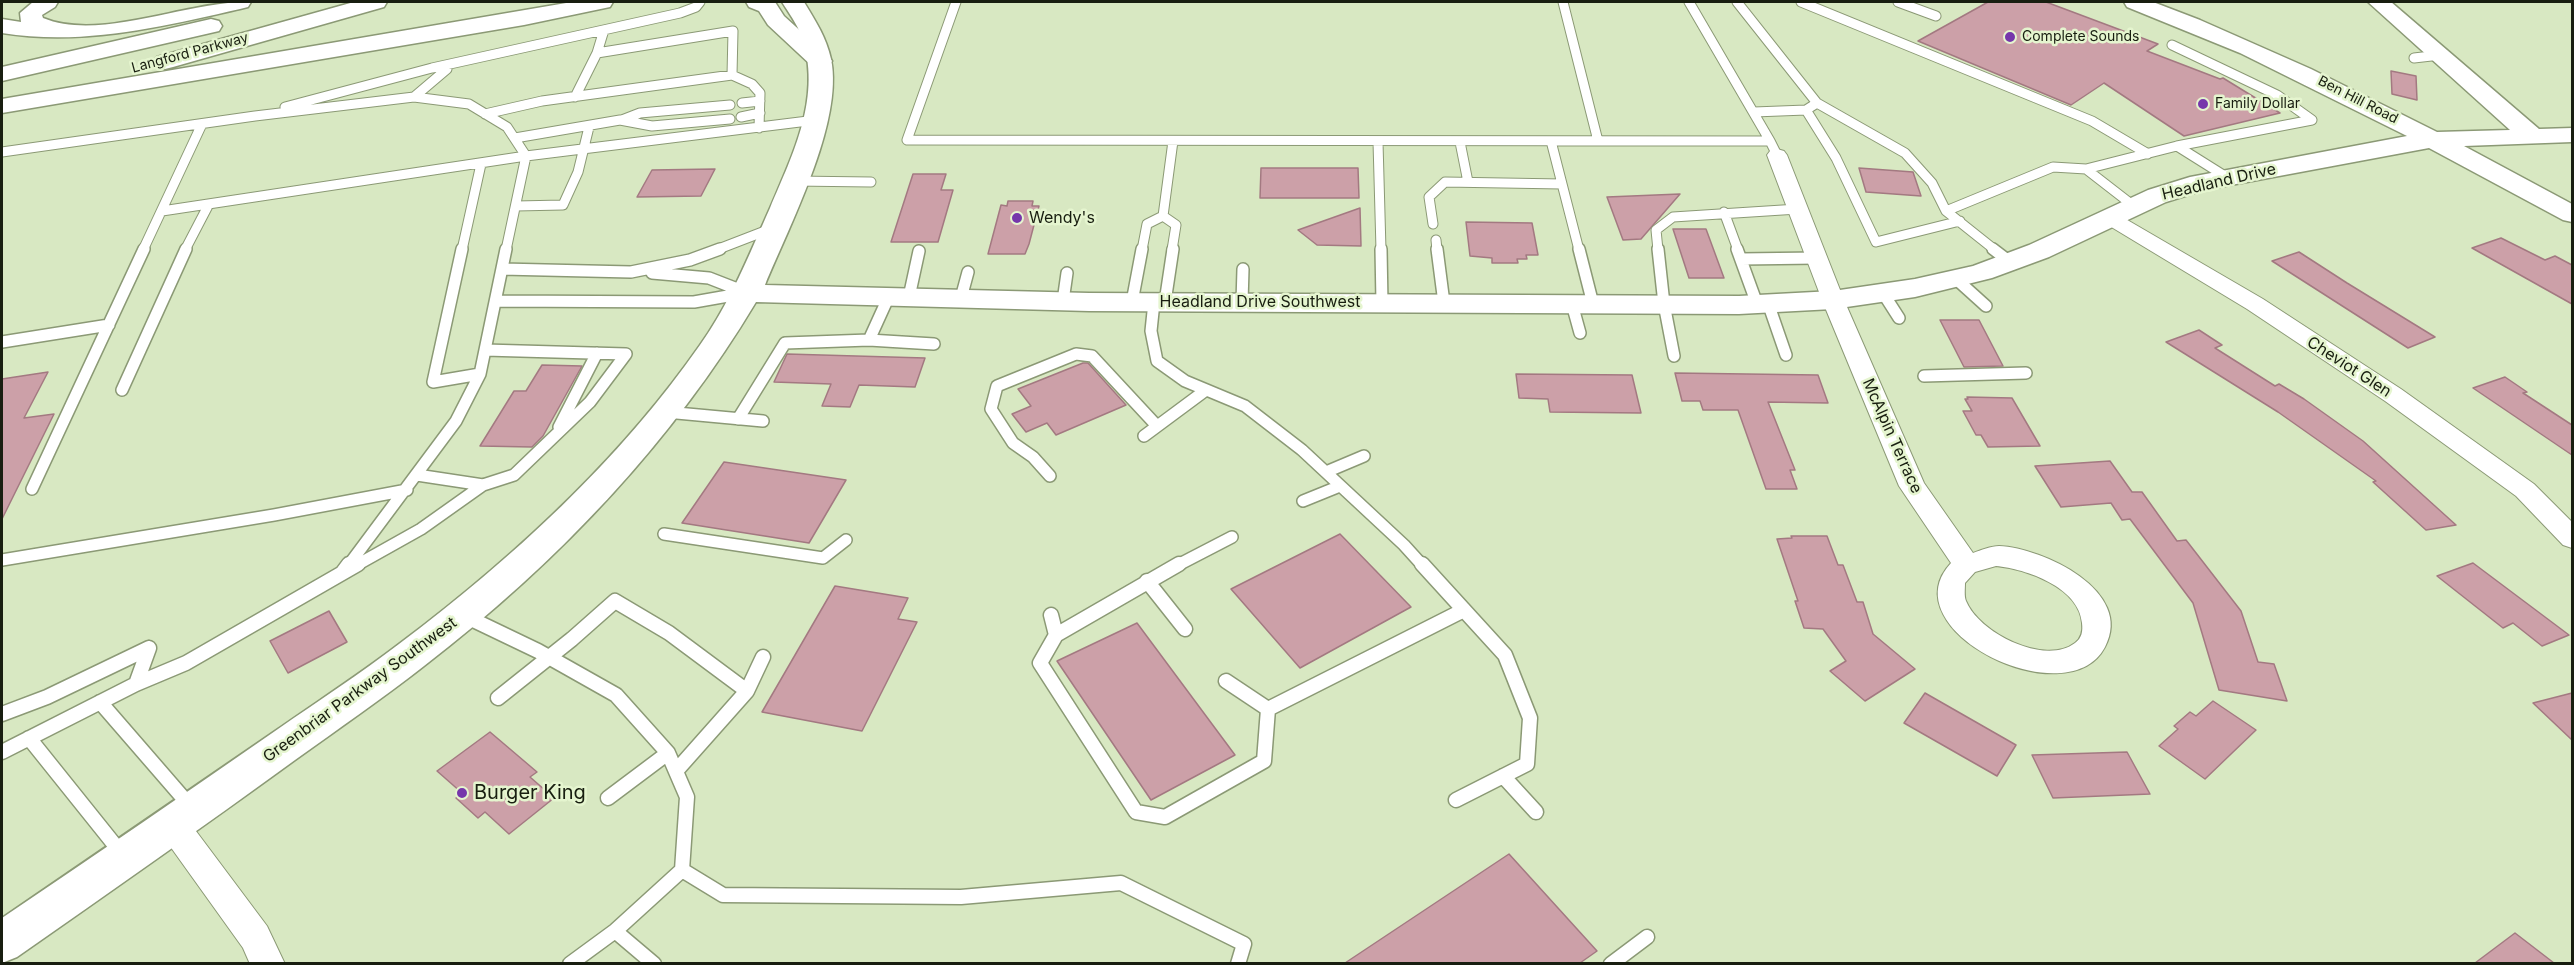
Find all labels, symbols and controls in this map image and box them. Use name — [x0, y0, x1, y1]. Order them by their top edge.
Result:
street label: Langford Parkway — [130, 29, 250, 77]
place label: Complete Sounds — [2022, 29, 2139, 45]
marker: Complete Sounds — [2003, 30, 2017, 44]
street label: Ben Hill Road — [2315, 73, 2401, 127]
place label: Family Dollar — [2215, 96, 2300, 112]
marker: Family Dollar — [2196, 97, 2210, 111]
street label: Headland Drive — [2160, 160, 2278, 204]
place label: Wendy's — [1029, 208, 1095, 228]
marker: Wendy's — [1010, 211, 1024, 225]
street label: Headland Drive Southwest — [1160, 292, 1360, 312]
street label: Cheviot Glen — [2303, 333, 2395, 401]
street label: McAlpin Terrace — [1858, 376, 1926, 496]
street label: Greenbriar Parkway Southwest — [259, 613, 461, 767]
place label: Burger King — [474, 781, 586, 805]
marker: Burger King — [455, 786, 469, 800]

